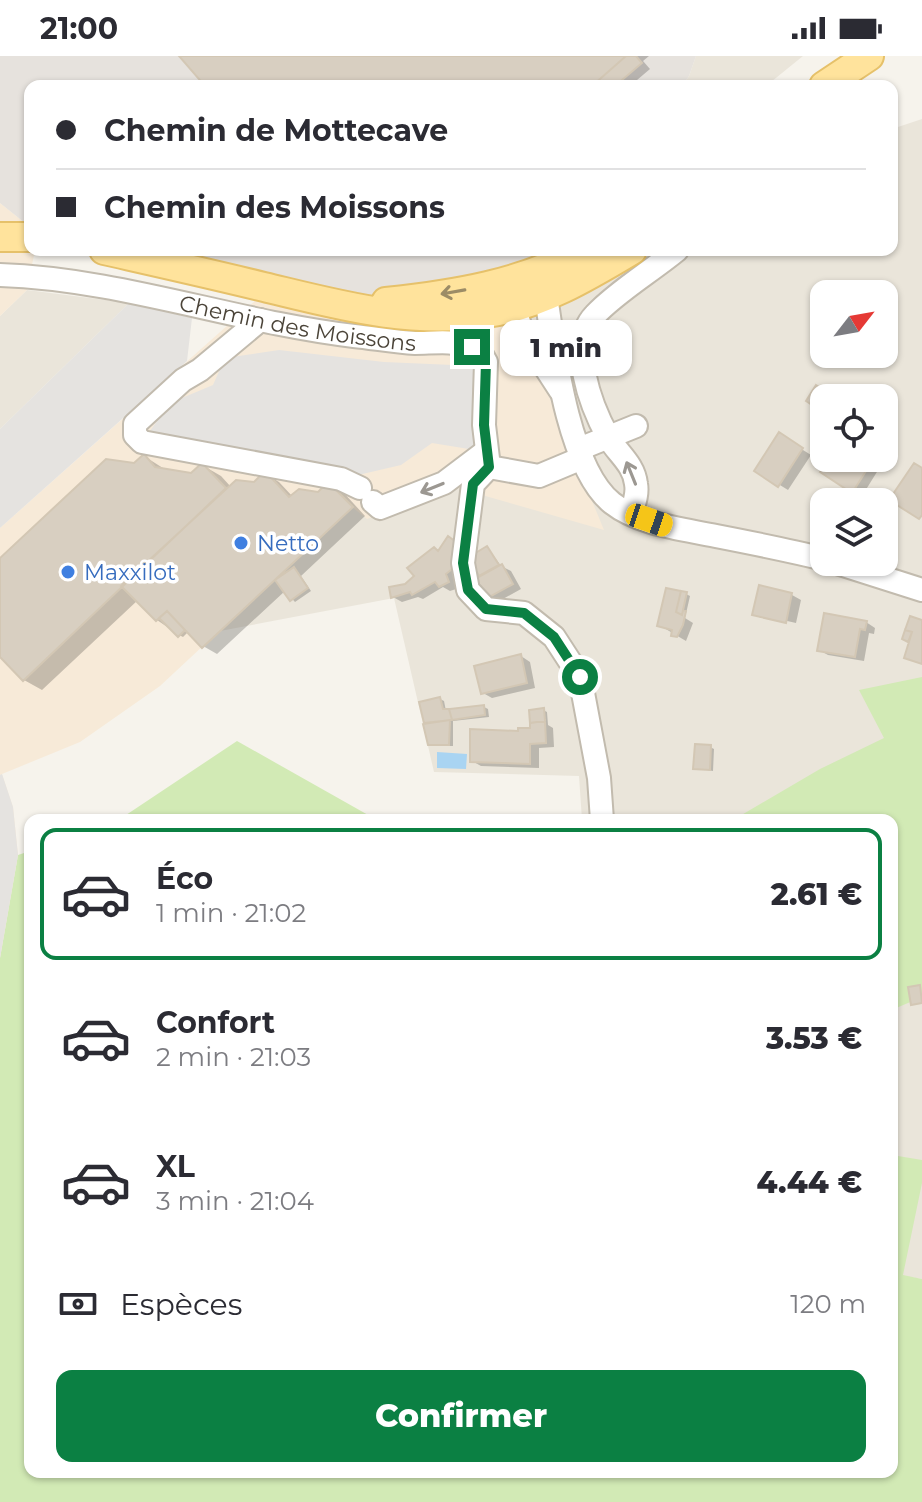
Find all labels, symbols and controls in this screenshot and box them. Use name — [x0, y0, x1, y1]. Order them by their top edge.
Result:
text: 21:00 — [40, 10, 118, 47]
text: Chemin de Mottecave — [104, 112, 448, 149]
text: Chemin des Moissons — [104, 189, 445, 226]
north arrow — [810, 280, 898, 368]
map controls — [810, 280, 898, 576]
one-way arrow — [441, 285, 467, 300]
street label: Chemin des Moissons — [177, 289, 417, 357]
callout: 1 min — [500, 319, 632, 375]
route end — [454, 329, 490, 365]
text: 1 min — [530, 332, 602, 364]
button: locate — [810, 384, 898, 472]
one-way arrow — [623, 461, 638, 486]
one-way arrow — [420, 481, 445, 496]
button: layers — [810, 488, 898, 576]
car — [622, 501, 676, 539]
place label: Netto — [257, 530, 319, 557]
marker: Netto — [232, 534, 250, 552]
place label: Maxxilot — [84, 559, 176, 586]
marker: Maxxilot — [59, 563, 77, 581]
route start — [562, 659, 598, 695]
icon: car — [60, 858, 132, 930]
text: Éco — [156, 860, 213, 897]
text: 2.61 € — [771, 876, 862, 913]
text: 1 min · 21:02 — [156, 897, 306, 929]
icon: car — [60, 1002, 132, 1074]
text: Confort — [156, 1004, 275, 1041]
text: 3.53 € — [766, 1020, 862, 1057]
text: 2 min · 21:03 — [156, 1041, 311, 1073]
icon: car — [60, 1146, 132, 1218]
text: XL — [156, 1148, 195, 1185]
text: 4.44 € — [756, 1164, 862, 1201]
text: 3 min · 21:04 — [156, 1185, 314, 1217]
icon: cash — [56, 1282, 100, 1326]
text: Espèces — [120, 1286, 242, 1323]
text: 120 m — [790, 1288, 866, 1320]
button: Confirmer — [56, 1370, 866, 1462]

